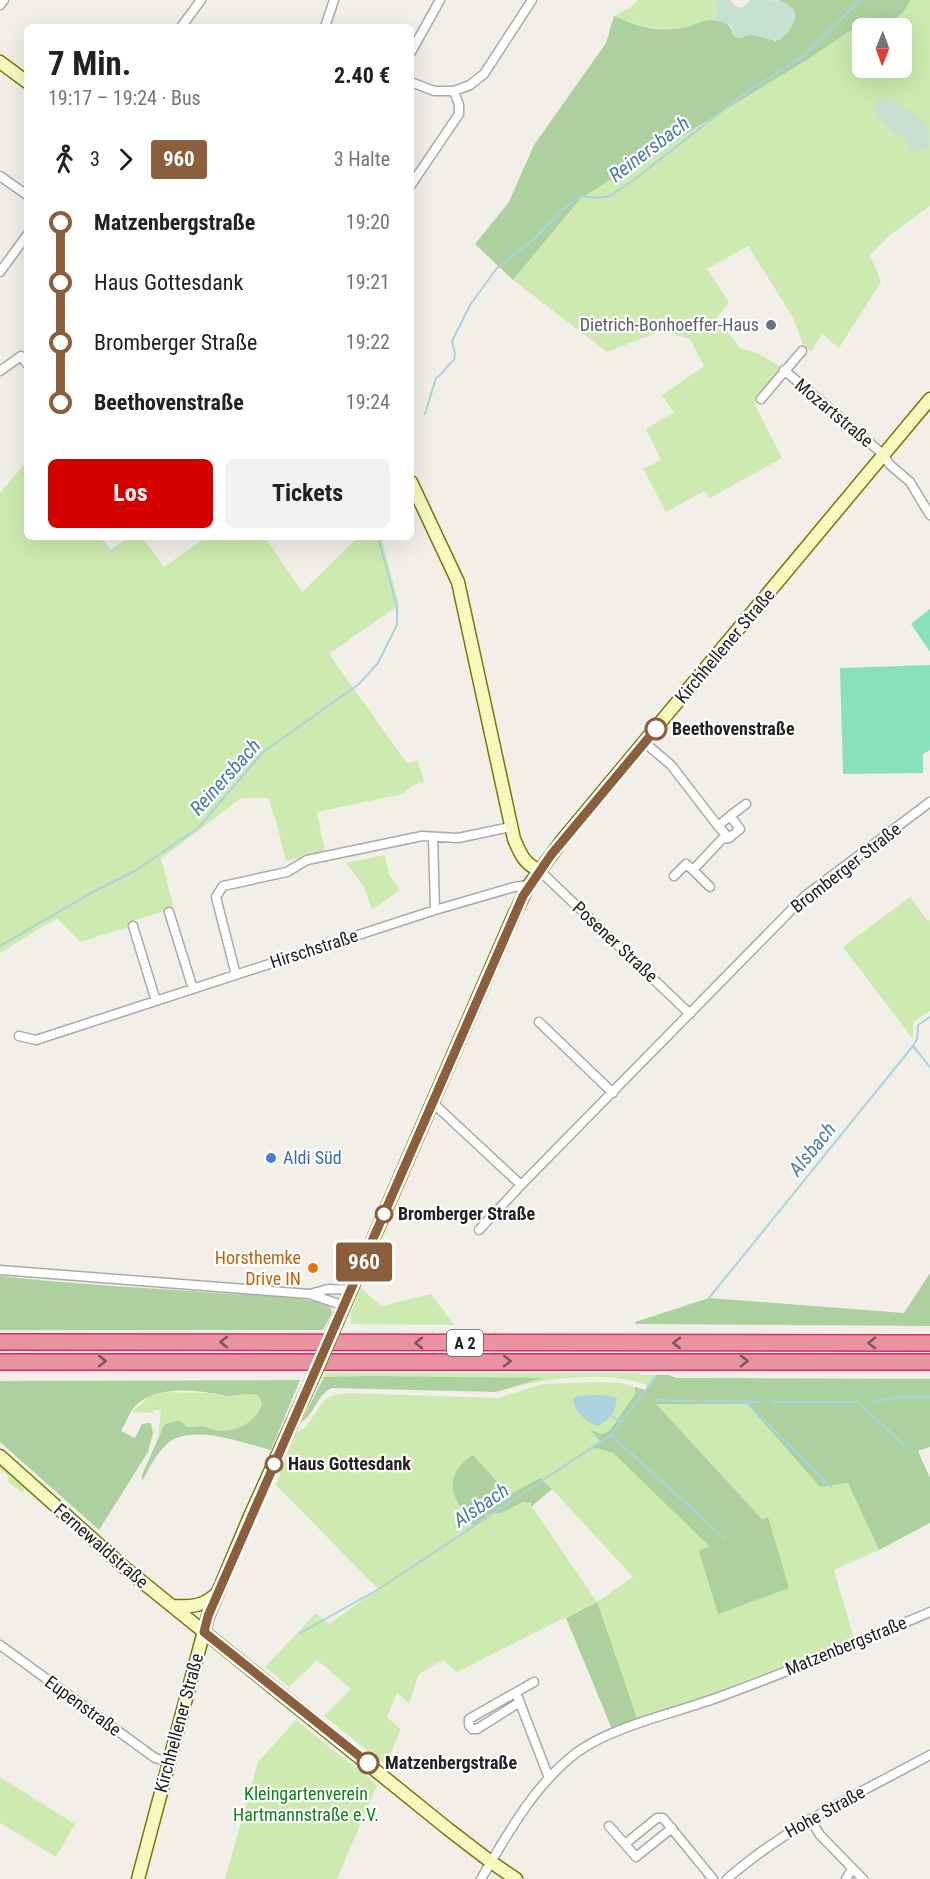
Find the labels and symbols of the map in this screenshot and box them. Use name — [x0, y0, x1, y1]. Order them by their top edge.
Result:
north arrow — [852, 18, 912, 78]
water label: Reinersbach — [604, 111, 694, 187]
place label: Dietrich-Bonhoeffer-Haus — [580, 314, 759, 335]
marker: Dietrich-Bonhoeffer-Haus — [764, 318, 778, 332]
street label: Mozartstraße — [791, 374, 878, 451]
street label: Kirchhellener Straße — [671, 584, 779, 707]
marker: Beethovenstraße — [645, 718, 667, 740]
place label: Beethovenstraße — [672, 718, 795, 739]
water label: Reinersbach — [185, 734, 265, 820]
street label: Bromberger Straße — [787, 818, 905, 917]
street label: Posener Straße — [568, 897, 662, 986]
street label: Hirschstraße — [267, 924, 360, 973]
water label: Alsbach — [783, 1117, 841, 1181]
place label: Aldi Süd — [283, 1147, 342, 1168]
marker: Aldi Süd — [264, 1151, 278, 1165]
place label: Bromberger Straße — [398, 1203, 536, 1224]
marker: Bromberger Straße — [375, 1205, 393, 1223]
line badge: 960 — [330, 1242, 398, 1282]
place label: Horsthemke Drive IN — [215, 1247, 301, 1289]
marker: Horsthemke Drive IN — [306, 1261, 320, 1275]
road number: A 2 — [447, 1330, 483, 1356]
one-way arrow — [219, 1336, 228, 1348]
one-way arrow — [414, 1337, 423, 1349]
one-way arrow — [672, 1337, 681, 1349]
one-way arrow — [867, 1337, 876, 1349]
one-way arrow — [98, 1355, 107, 1367]
one-way arrow — [503, 1355, 512, 1367]
one-way arrow — [740, 1355, 749, 1367]
place label: Haus Gottesdank — [288, 1453, 411, 1474]
marker: Haus Gottesdank — [265, 1455, 283, 1473]
water label: Alsbach — [448, 1478, 513, 1533]
street label: Fernewaldstraße — [50, 1499, 153, 1592]
street label: Matzenbergstraße — [782, 1612, 910, 1679]
street label: Kirchhellener Straße — [150, 1651, 207, 1795]
street label: Eupenstraße — [41, 1671, 125, 1740]
marker: Matzenbergstraße — [357, 1752, 379, 1774]
place label: Matzenbergstraße — [385, 1752, 517, 1773]
street label: Hohe Straße — [781, 1781, 868, 1842]
park label: Kleingartenverein Hartmannstraße e.V. — [233, 1783, 379, 1825]

